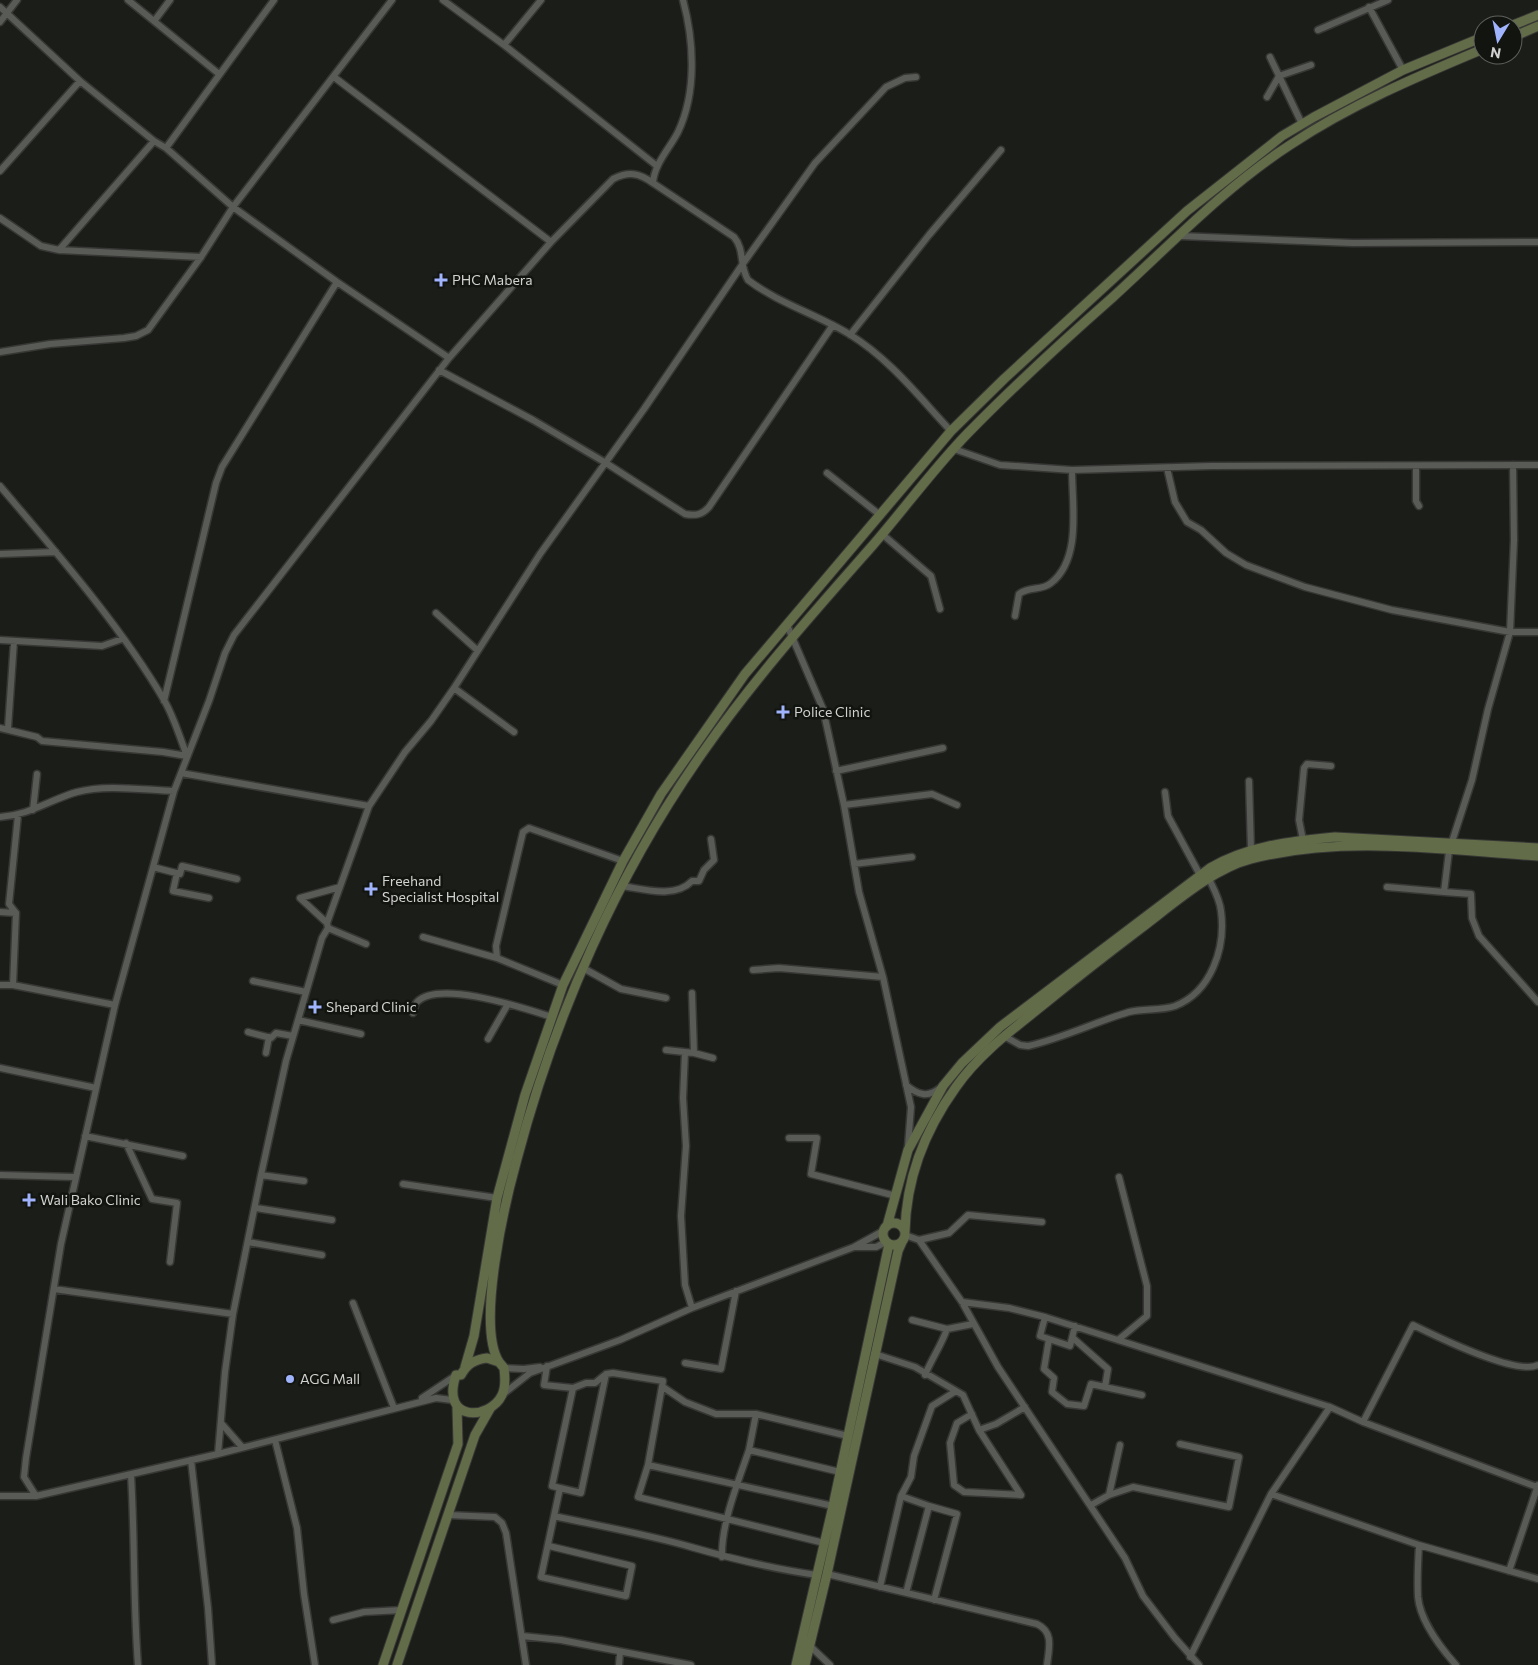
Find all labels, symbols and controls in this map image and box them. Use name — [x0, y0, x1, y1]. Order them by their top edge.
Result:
north arrow — [1473, 15, 1523, 65]
text: N — [1489, 44, 1502, 63]
place label: PHC Mabera — [452, 271, 533, 288]
marker: PHC Mabera — [434, 273, 448, 287]
place label: Police Clinic — [794, 703, 870, 720]
marker: Police Clinic — [776, 705, 790, 719]
place label: Freehand Specialist Hospital — [382, 872, 499, 905]
marker: Freehand Specialist Hospital — [364, 882, 378, 896]
place label: Shepard Clinic — [326, 998, 417, 1015]
marker: Shepard Clinic — [308, 1000, 322, 1014]
place label: Wali Bako Clinic — [40, 1191, 141, 1208]
marker: Wali Bako Clinic — [22, 1193, 36, 1207]
place label: AGG Mall — [300, 1370, 360, 1387]
marker: AGG Mall — [284, 1373, 296, 1385]

